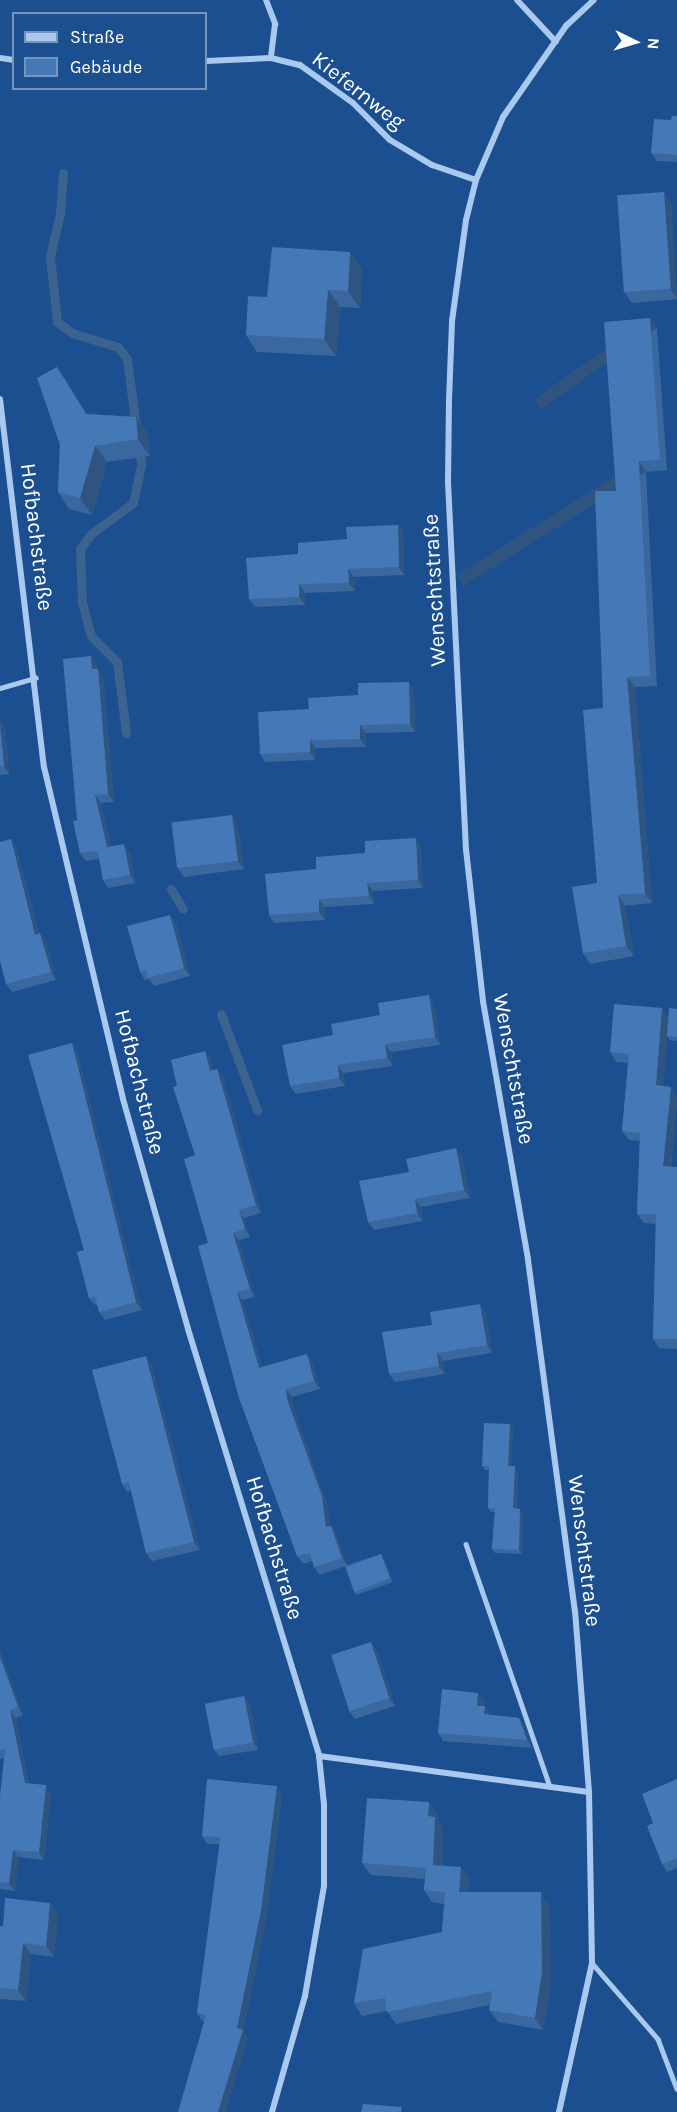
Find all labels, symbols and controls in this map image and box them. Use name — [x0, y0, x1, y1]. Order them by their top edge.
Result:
legend — [12, 12, 207, 90]
north arrow — [605, 12, 665, 72]
text: Straße — [70, 26, 124, 48]
text: N — [643, 37, 663, 50]
street label: Kiefernweg — [306, 46, 410, 136]
text: Gebäude — [70, 56, 142, 78]
street label: Hofbachstraße — [14, 462, 58, 612]
street label: Wenschtstraße — [418, 513, 452, 667]
street label: Wenschtstraße — [487, 992, 539, 1146]
street label: Hofbachstraße — [108, 1007, 170, 1157]
street label: Hofbachstraße — [240, 1473, 308, 1623]
street label: Wenschtstraße — [562, 1474, 606, 1628]

